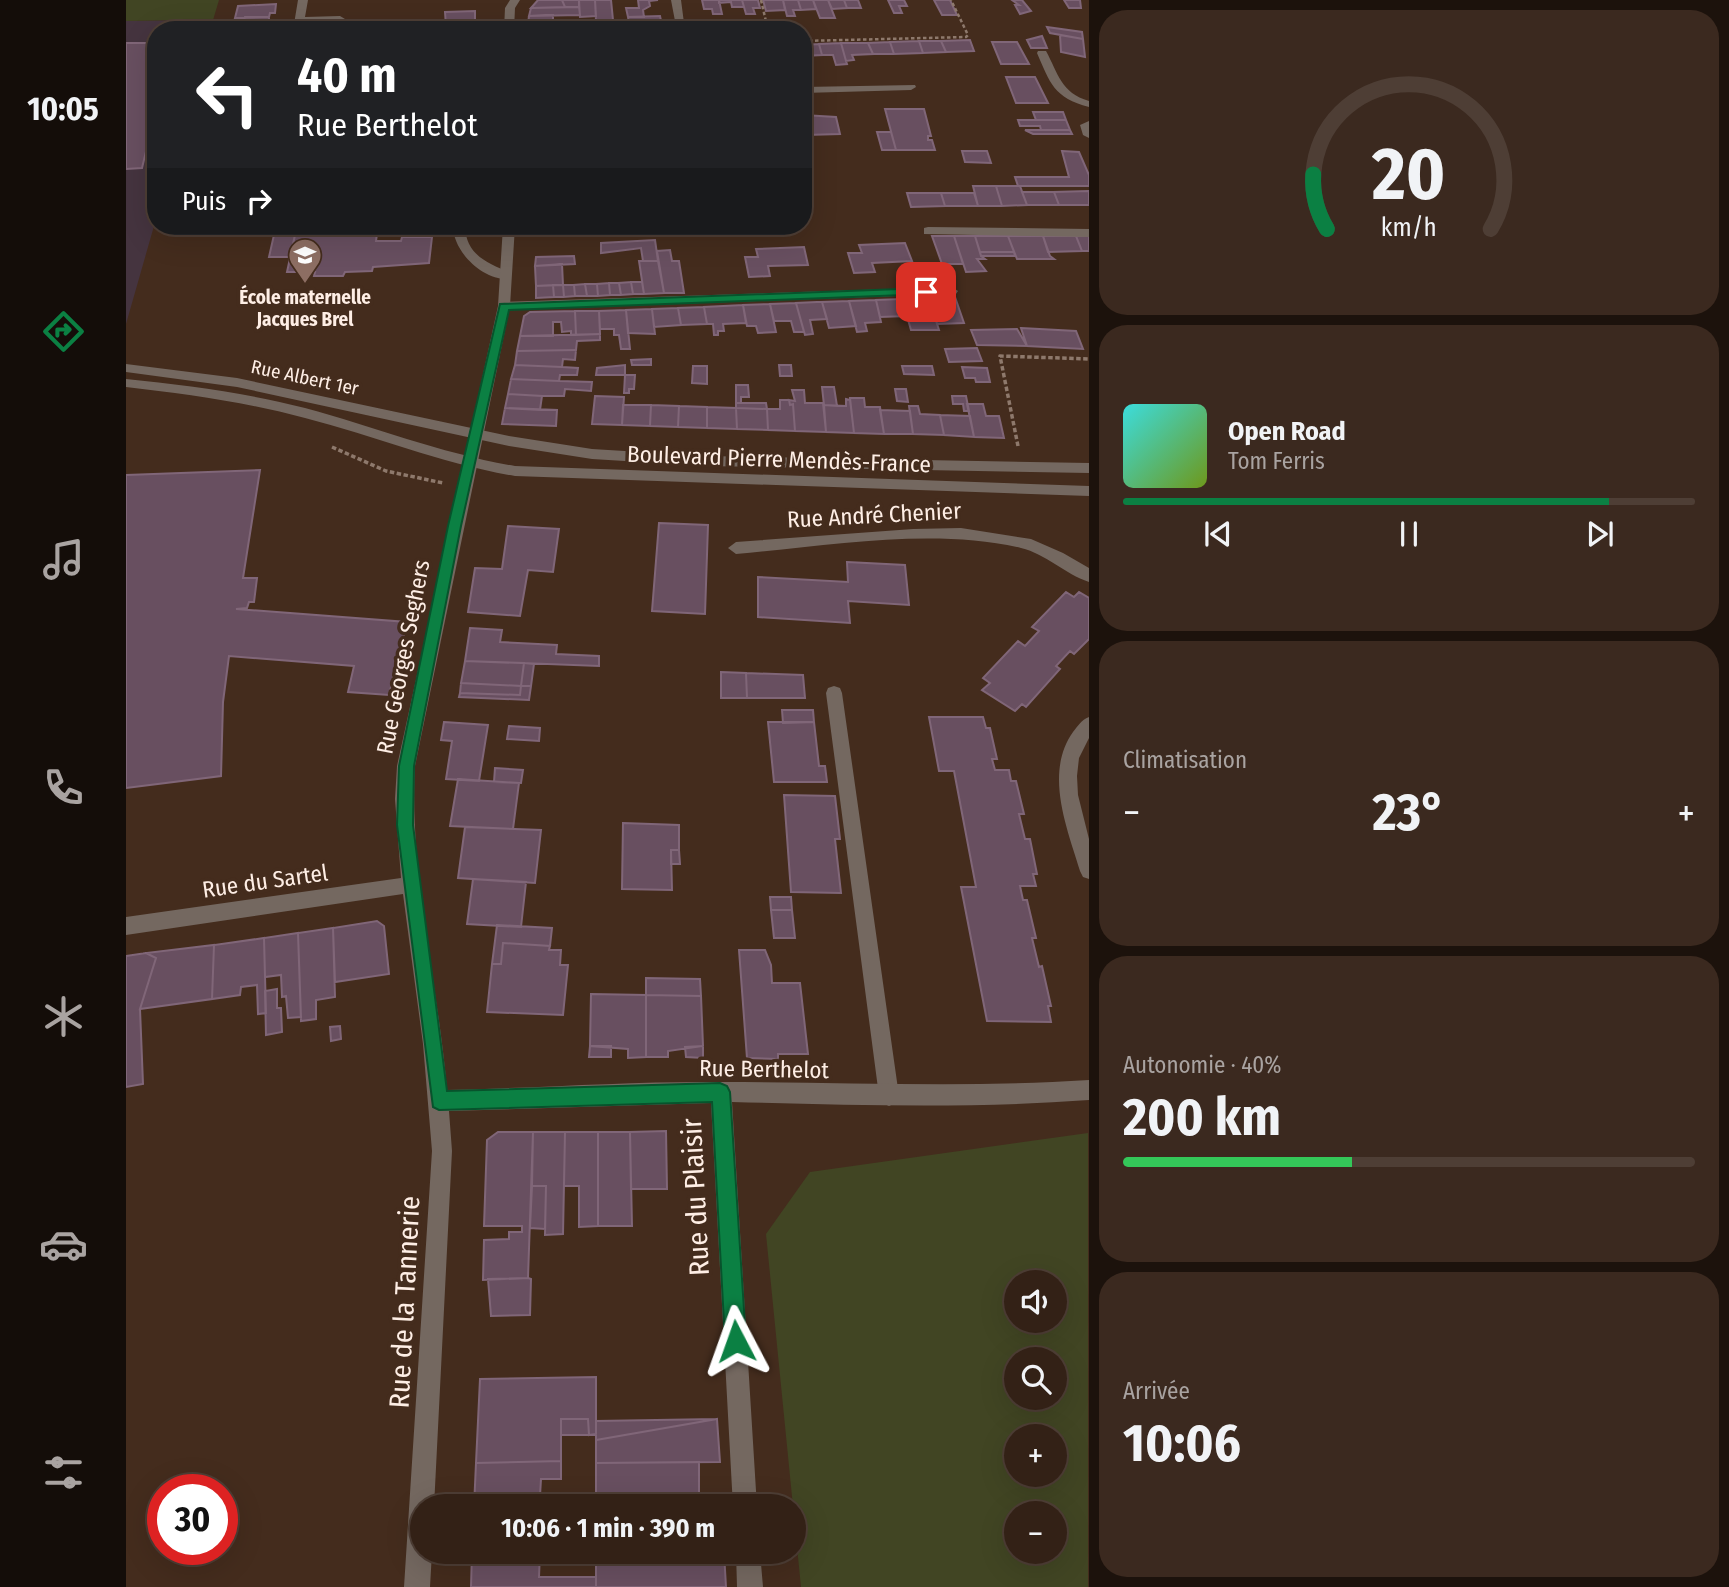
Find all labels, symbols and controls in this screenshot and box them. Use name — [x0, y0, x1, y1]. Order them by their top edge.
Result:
text: 40 m — [297, 46, 397, 105]
icon: left — [182, 49, 273, 140]
text: 10:05 — [27, 90, 99, 128]
text: Rue Berthelot — [297, 106, 478, 144]
text: 20 — [1371, 131, 1446, 218]
icon: right — [240, 182, 278, 220]
text: Puis — [182, 186, 226, 217]
text: km/h — [1381, 213, 1437, 243]
school or university icon: École maternelle Jacques Brel — [286, 236, 324, 285]
pin — [896, 262, 956, 322]
icon: arrive — [907, 273, 945, 311]
place label: École maternelle Jacques Brel — [239, 284, 371, 331]
icon: directions — [39, 307, 88, 356]
street label: Rue Albert 1er — [249, 355, 361, 400]
text: Open Road — [1228, 416, 1346, 447]
street label: Boulevard Pierre Mendès-France — [627, 440, 931, 478]
text: Tom Ferris — [1228, 447, 1325, 475]
street label: Rue André Chenier — [786, 496, 962, 534]
icon: previous — [1199, 515, 1237, 553]
icon: pause — [1390, 515, 1428, 553]
icon: next — [1581, 515, 1619, 553]
icon: music — [39, 535, 88, 584]
street label: Rue Georges Seghers — [370, 557, 436, 757]
text: Climatisation — [1123, 746, 1247, 774]
icon: phone — [39, 763, 88, 812]
text: 23° — [1372, 781, 1445, 844]
text: − — [1123, 790, 1140, 836]
text: + — [1678, 790, 1695, 836]
street label: Rue du Sartel — [200, 858, 330, 904]
icon: climate — [39, 992, 88, 1041]
text: Autonomie · 40% — [1123, 1051, 1281, 1079]
street label: Rue Berthelot — [699, 1054, 830, 1084]
text: 200 km — [1123, 1086, 1281, 1149]
street label: Rue du Plaisir — [675, 1117, 716, 1277]
street label: Rue de la Tannerie — [382, 1195, 427, 1409]
icon: car — [39, 1220, 88, 1269]
map controls — [1004, 1270, 1067, 1564]
button: sound — [1004, 1270, 1067, 1333]
position arrow — [699, 1304, 773, 1378]
button: search — [1004, 1347, 1067, 1410]
text: Arrivée — [1123, 1377, 1190, 1405]
text: 10:06 — [1123, 1412, 1241, 1475]
button: + — [1004, 1424, 1067, 1487]
icon: filters — [39, 1448, 88, 1497]
speed limit sign: 30 — [147, 1474, 238, 1565]
button: − — [1004, 1501, 1067, 1564]
text: 10:06 · 1 min · 390 m — [501, 1513, 715, 1544]

